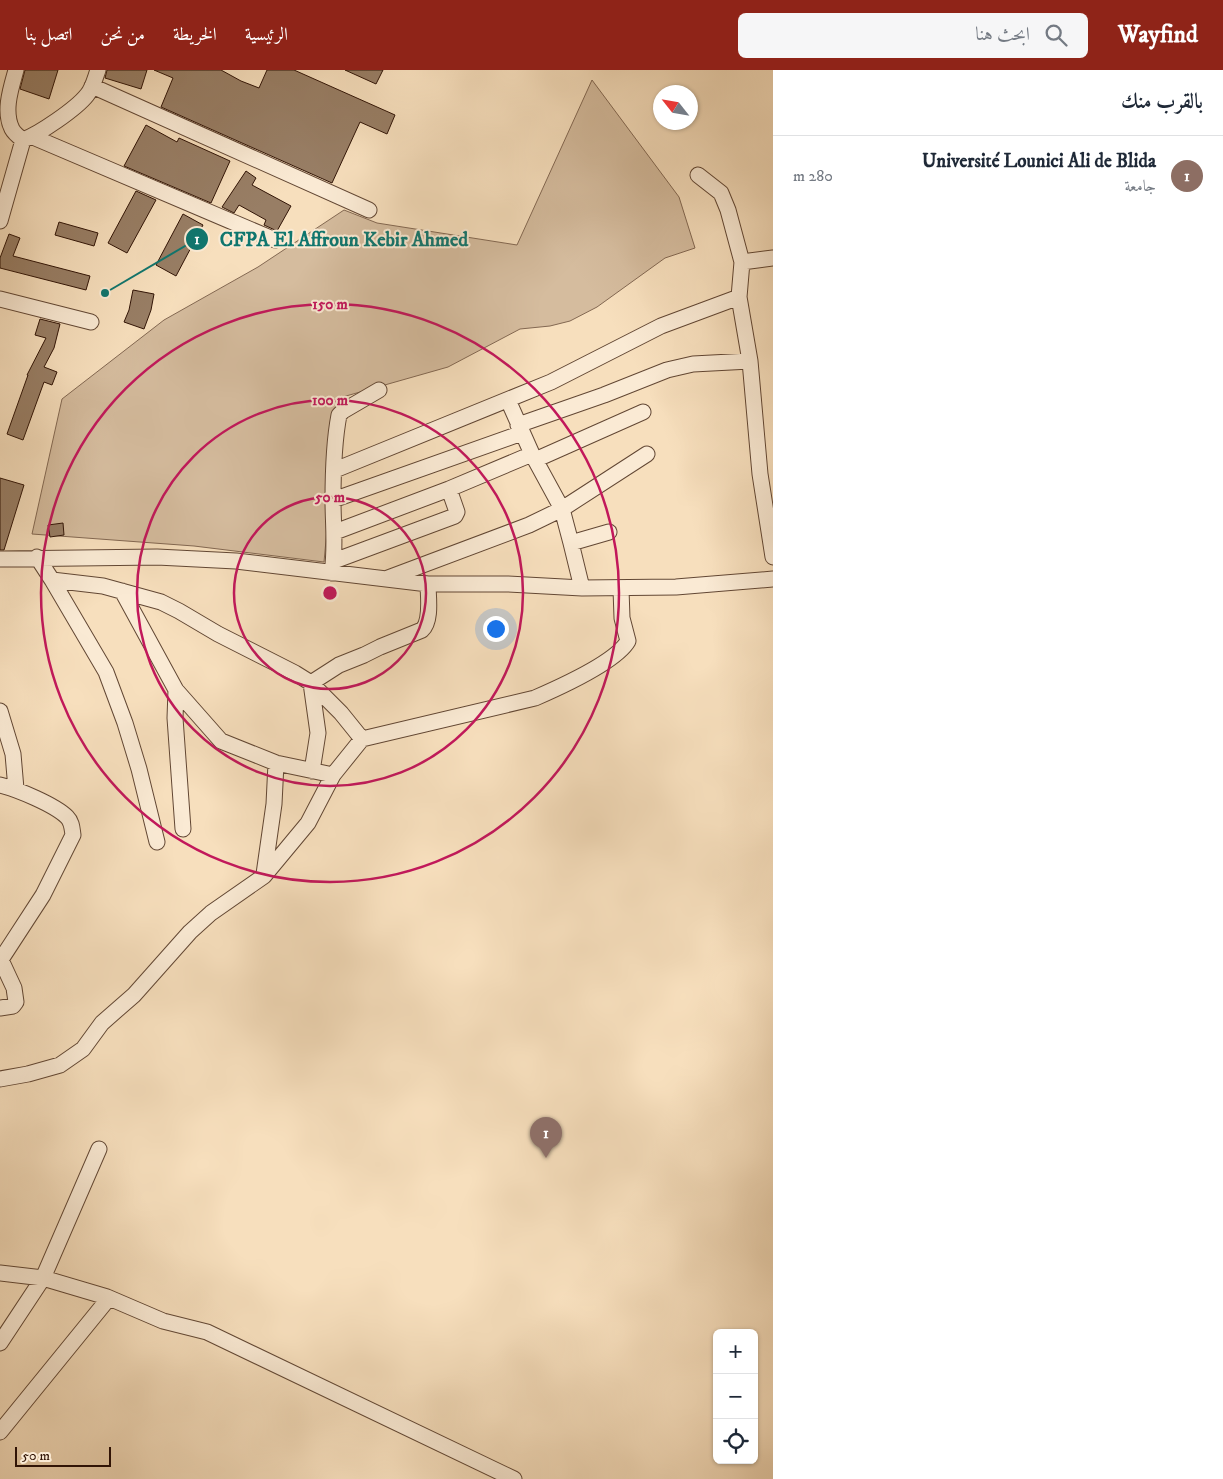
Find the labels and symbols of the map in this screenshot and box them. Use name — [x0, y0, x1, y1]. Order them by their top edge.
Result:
north arrow — [653, 85, 698, 130]
callout: CFPA El Affroun Kebir Ahmed — [185, 221, 478, 256]
text: CFPA El Affroun Kebir Ahmed — [220, 228, 469, 253]
text: 1 — [194, 230, 200, 249]
text: 150 m — [312, 295, 348, 314]
text: 100 m — [312, 391, 349, 410]
text: 50 m — [314, 488, 346, 507]
centre of rings — [321, 584, 339, 602]
your location — [483, 616, 509, 642]
pin: 1 — [530, 1117, 562, 1158]
scale bar — [15, 1444, 111, 1467]

